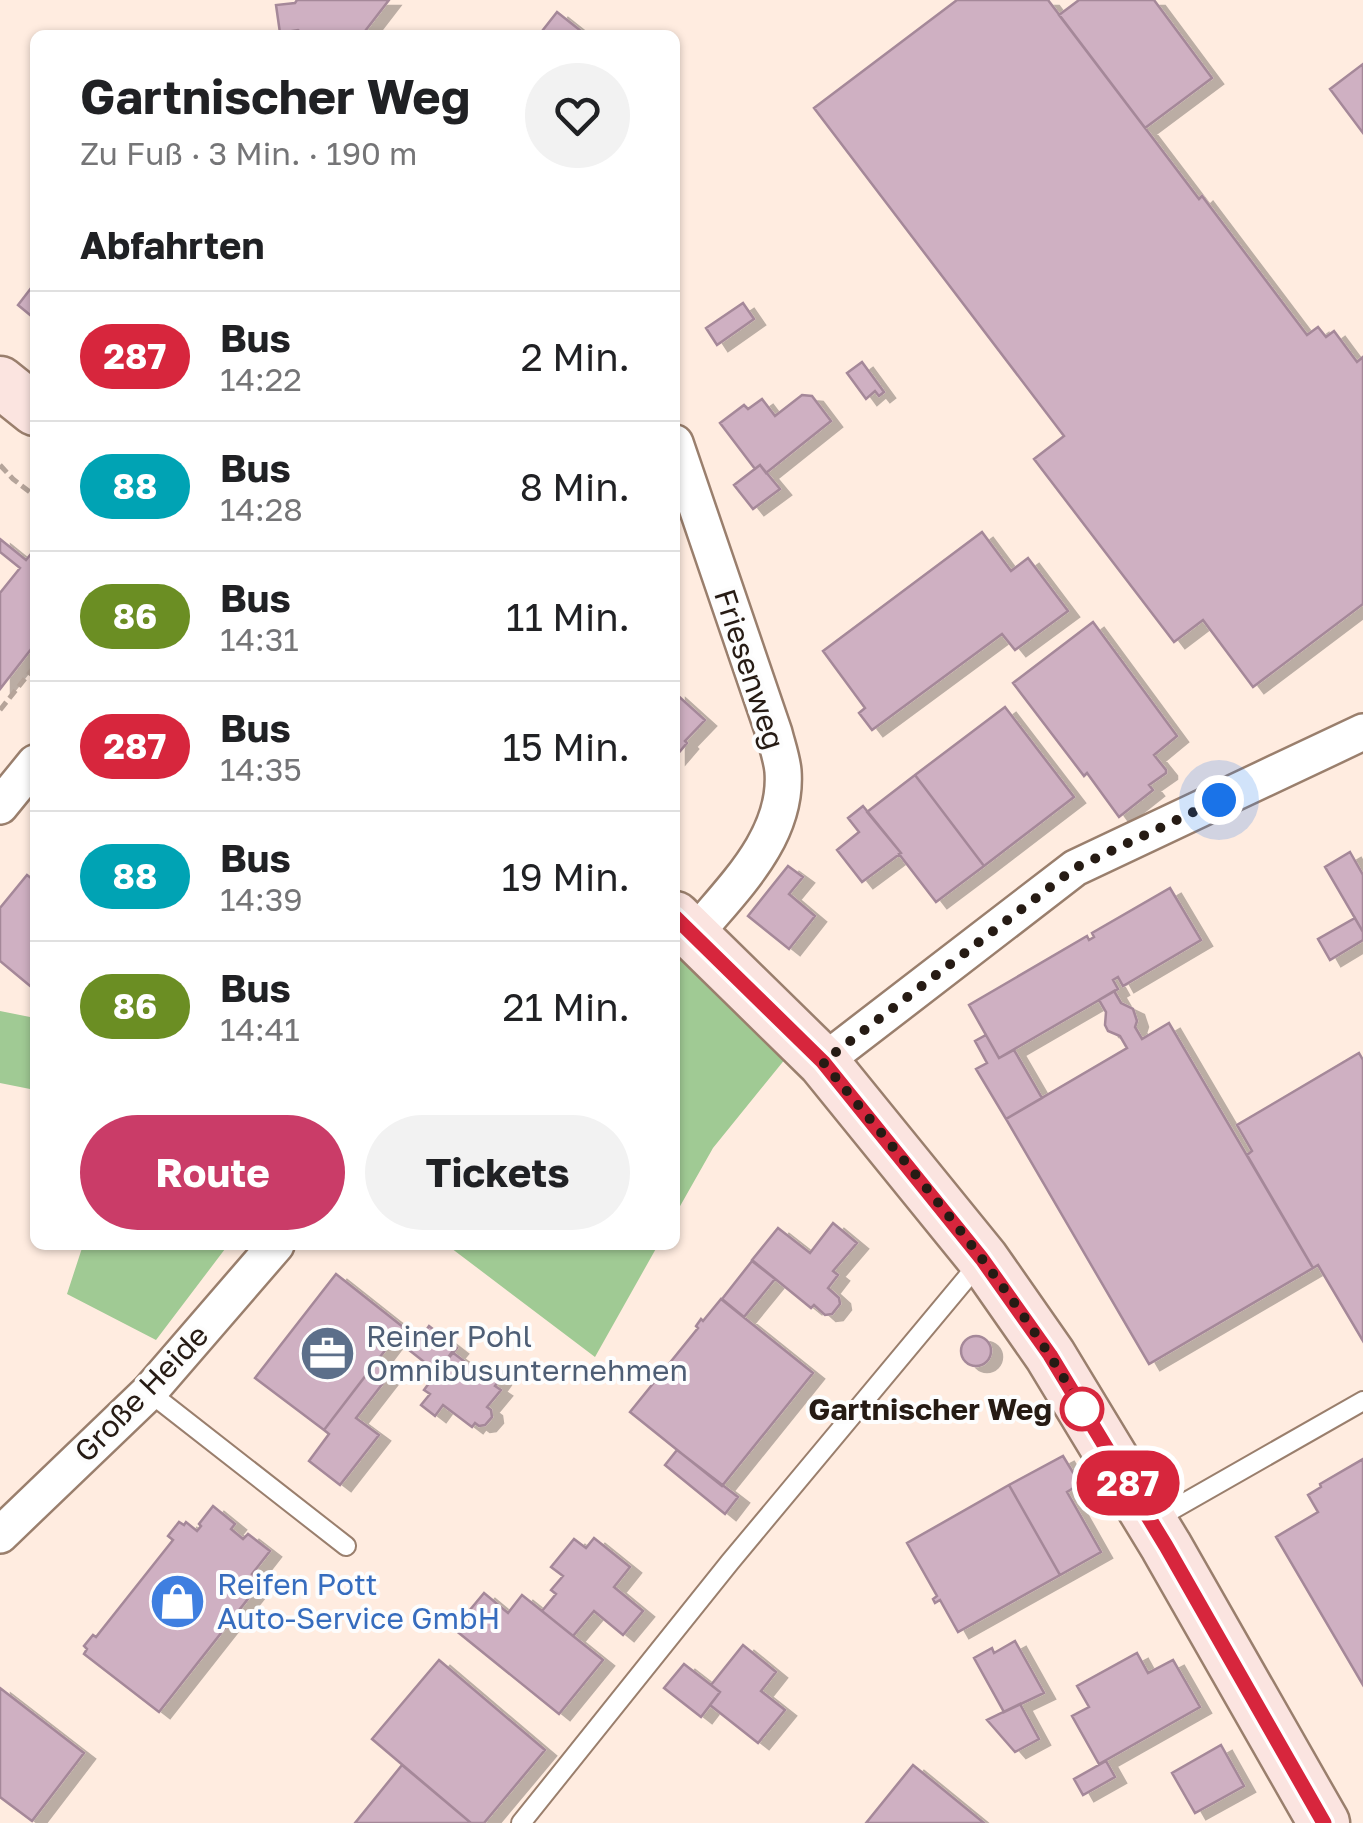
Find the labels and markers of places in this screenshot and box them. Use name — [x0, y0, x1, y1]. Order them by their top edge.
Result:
place label: Reiner Pohl Omnibusunternehmen — [366, 1318, 688, 1388]
office icon: Reiner Pohl Omnibusunternehmen — [297, 1323, 357, 1383]
marker: Gartnischer Weg — [1061, 1388, 1103, 1430]
place label: Gartnischer Weg — [808, 1391, 1052, 1427]
place label: Reifen Pott Auto-Service GmbH — [217, 1566, 500, 1636]
shop icon: Reifen Pott Auto-Service GmbH — [148, 1571, 208, 1631]

